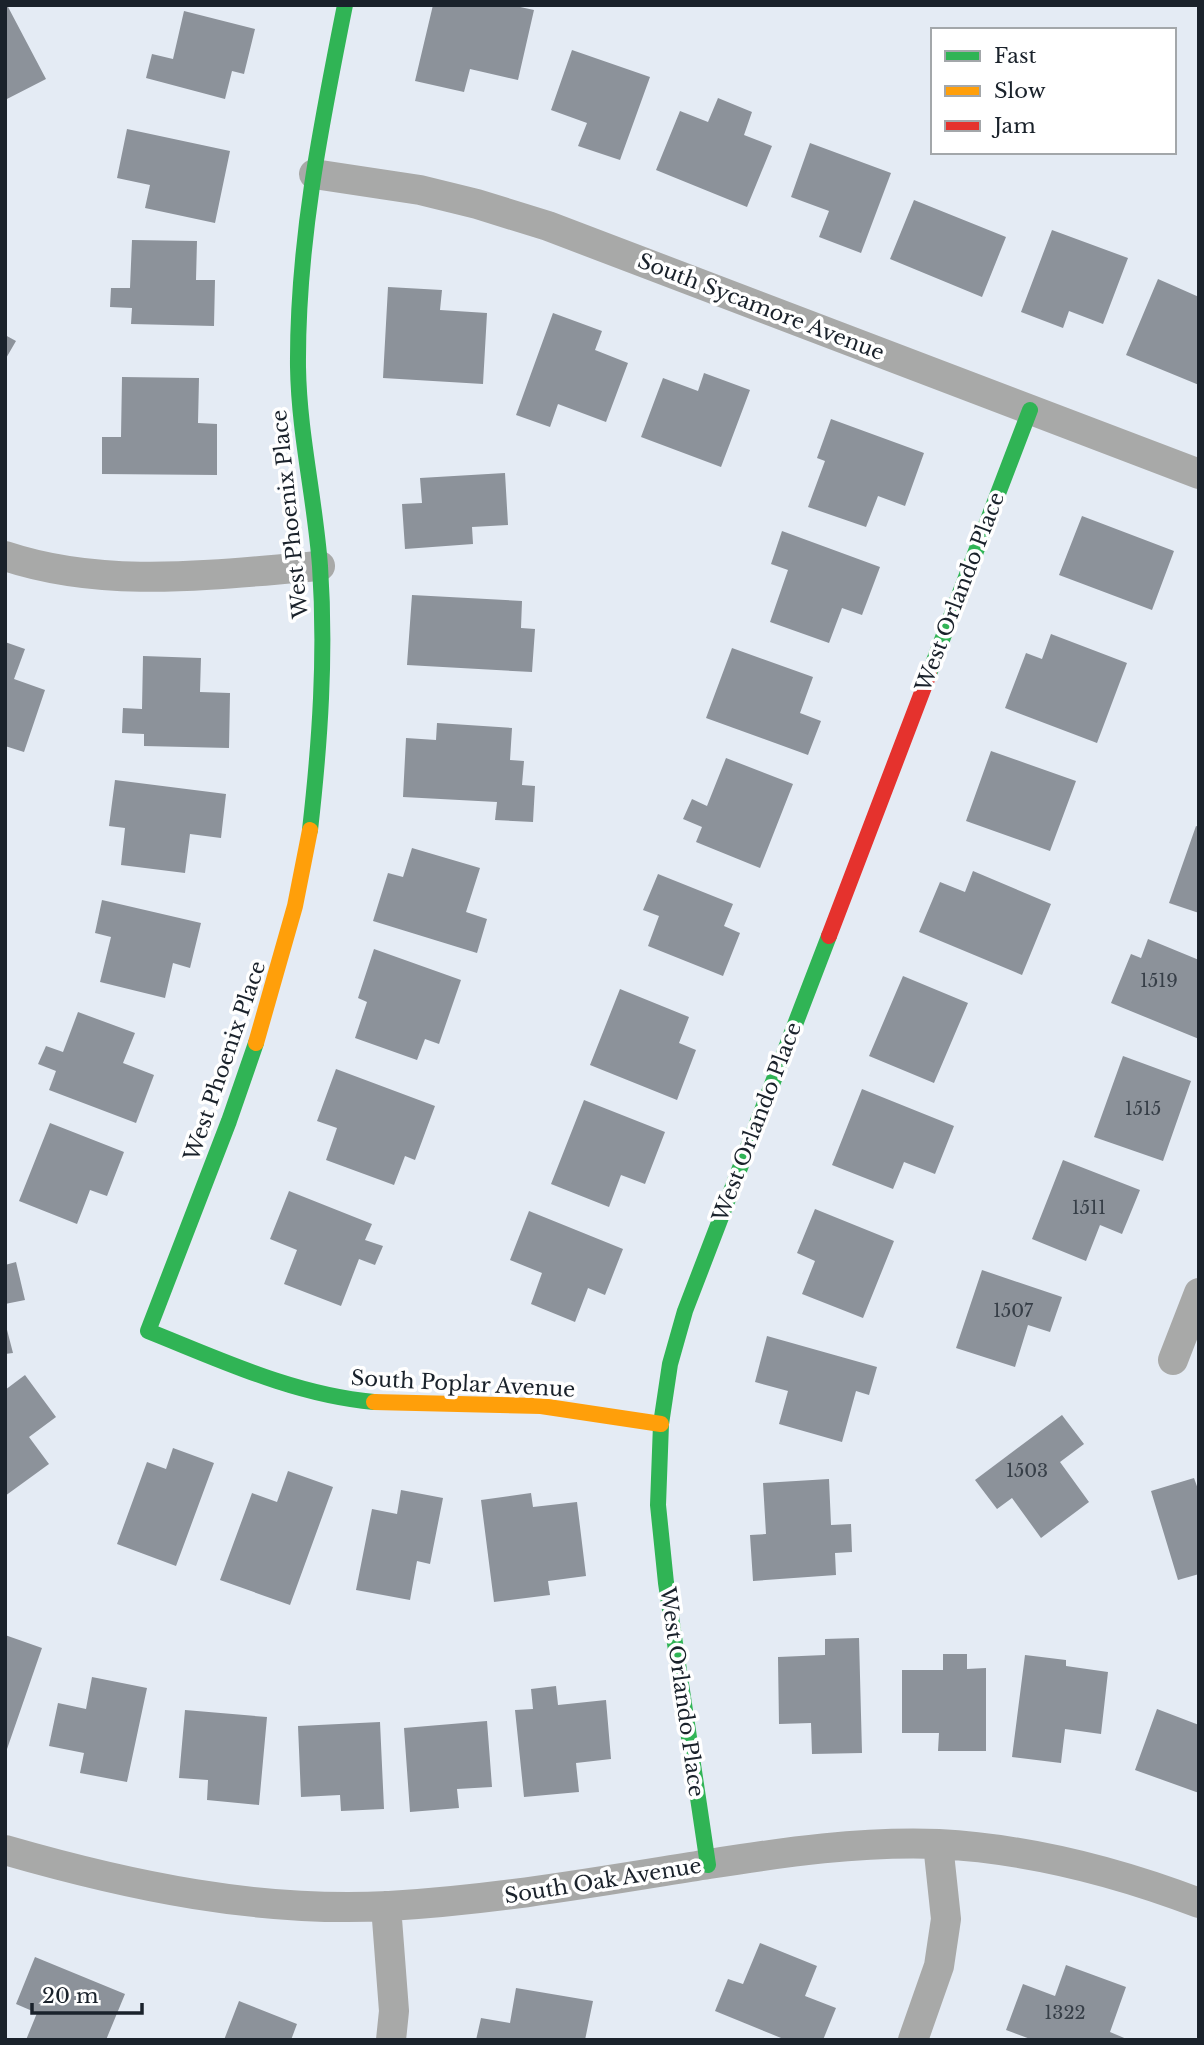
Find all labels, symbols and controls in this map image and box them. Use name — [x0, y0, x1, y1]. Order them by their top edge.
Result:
legend — [931, 28, 1176, 154]
text: Fast — [994, 43, 1036, 69]
text: Slow — [994, 78, 1046, 104]
text: Jam — [991, 113, 1036, 139]
street label: South Sycamore Avenue — [634, 248, 888, 366]
street label: West Phoenix Place — [266, 408, 314, 621]
street label: West Orlando Place — [910, 489, 1010, 696]
street label: West Phoenix Place — [178, 958, 271, 1165]
house number: 1519 — [1140, 970, 1178, 992]
street label: West Orlando Place — [707, 1019, 807, 1226]
house number: 1515 — [1125, 1098, 1161, 1120]
house number: 1511 — [1072, 1197, 1106, 1219]
house number: 1507 — [993, 1300, 1034, 1322]
street label: South Poplar Avenue — [350, 1365, 576, 1403]
house number: 1503 — [1006, 1460, 1048, 1482]
street label: West Orlando Place — [654, 1584, 710, 1799]
street label: South Oak Avenue — [503, 1853, 703, 1909]
scale bar — [32, 1972, 142, 2016]
text: 20 m — [42, 1983, 99, 2009]
house number: 1322 — [1044, 2002, 1086, 2024]

